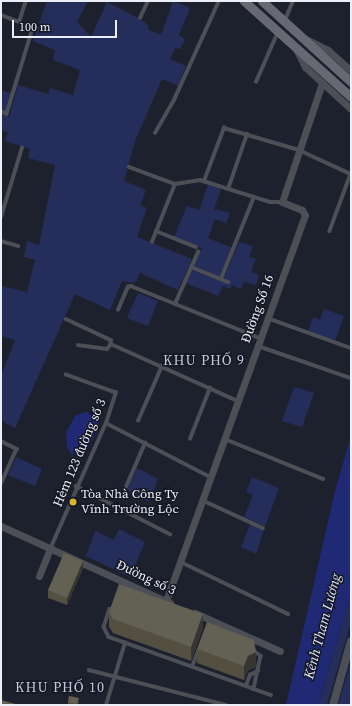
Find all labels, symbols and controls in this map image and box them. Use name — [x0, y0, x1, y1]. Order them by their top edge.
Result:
scale bar — [14, 12, 119, 38]
text: 100 m — [19, 19, 51, 35]
street label: Đường Số 16 — [238, 273, 278, 345]
district label: KHU PHỐ 9 — [163, 352, 245, 368]
street label: Hẻm 123 đường số 3 — [50, 397, 110, 509]
place label: Tòa Nhà Công Ty Vĩnh Trường Lộc — [81, 487, 179, 518]
marker: Tòa Nhà Công Ty Vĩnh Trường Lộc — [68, 497, 78, 507]
street label: Đường số 3 — [114, 557, 178, 599]
water label: Kênh Tham Lương — [300, 571, 344, 681]
district label: KHU PHỐ 10 — [15, 679, 105, 695]

